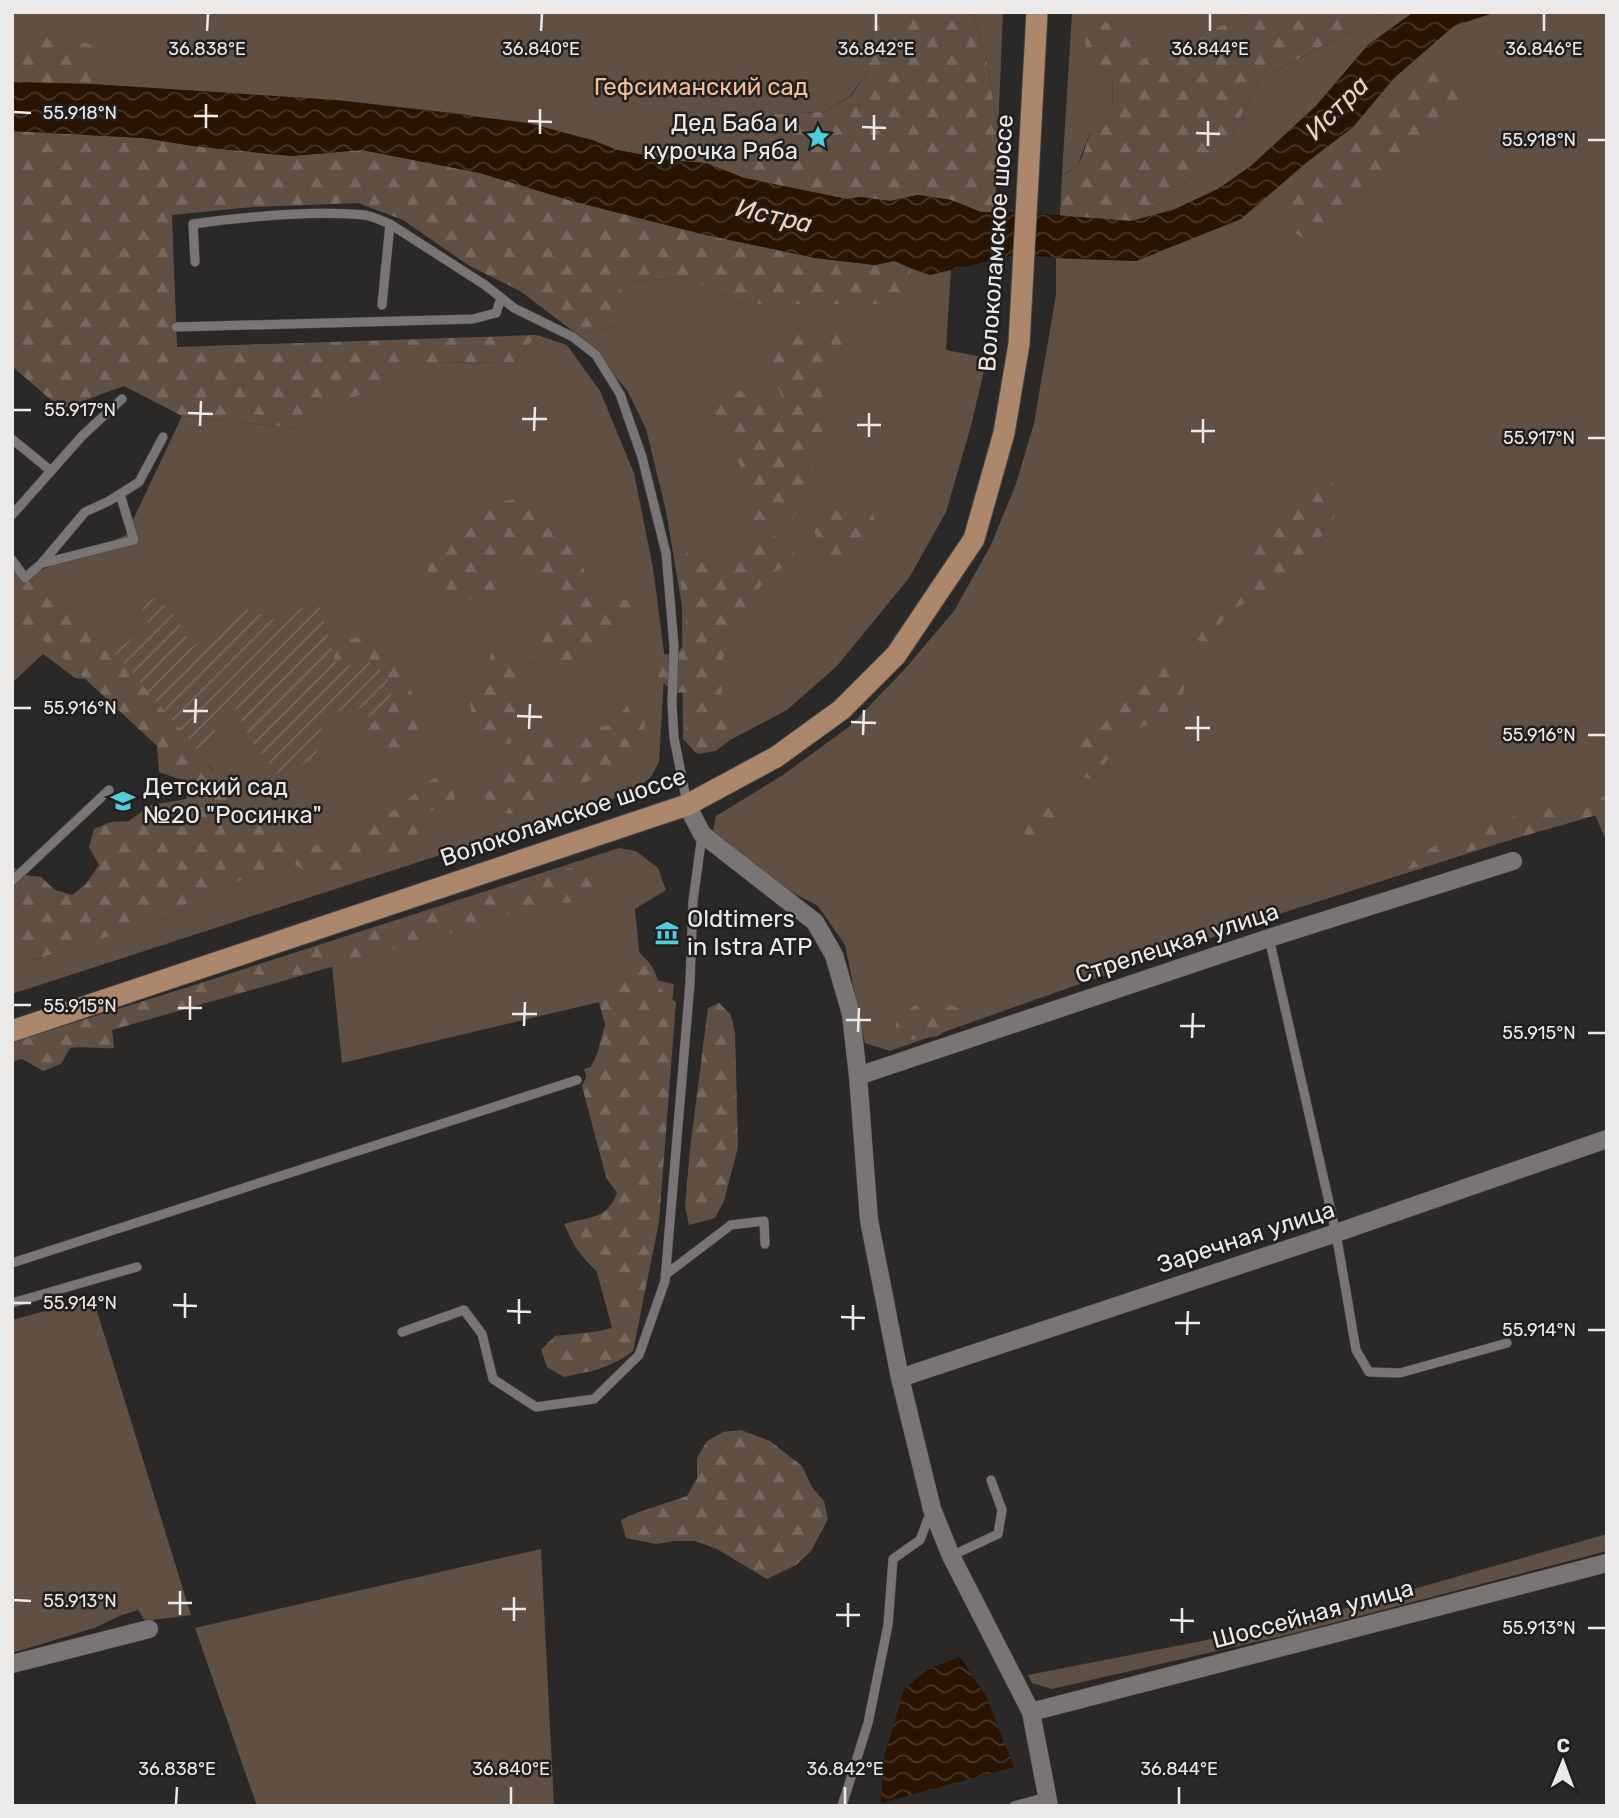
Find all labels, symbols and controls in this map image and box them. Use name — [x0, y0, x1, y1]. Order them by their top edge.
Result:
text: 36.838°E — [168, 38, 246, 60]
text: 36.840°E — [502, 38, 580, 60]
text: 36.842°E — [837, 38, 915, 60]
text: 36.844°E — [1171, 38, 1249, 60]
text: 36.846°E — [1505, 38, 1583, 60]
water label: Истра — [1299, 70, 1375, 146]
park label: Гефсиманский сад — [594, 73, 808, 101]
text: 55.918°N — [43, 102, 117, 124]
place label: Дед Баба и курочка Ряба — [643, 109, 798, 165]
street label: Волоколамское шоссе — [973, 113, 1019, 373]
place icon: Дед Баба и курочка Ряба — [804, 123, 832, 151]
text: 55.918°N — [1502, 129, 1576, 151]
water label: Истра — [733, 192, 815, 240]
text: 55.917°N — [44, 399, 116, 421]
text: 55.917°N — [1503, 427, 1575, 449]
text: 55.916°N — [43, 697, 117, 719]
text: 55.916°N — [1502, 724, 1576, 746]
street label: Волоколамское шоссе — [437, 762, 689, 872]
place label: Детский сад №20 "Росинка" — [143, 773, 322, 829]
school or university icon: Детский сад №20 "Росинка" — [109, 787, 137, 815]
street label: Стрелецкая улица — [1072, 897, 1282, 989]
place label: Oldtimers in Istra ATP — [687, 905, 812, 961]
museum icon: Oldtimers in Istra ATP — [653, 919, 681, 947]
text: 55.915°N — [43, 995, 117, 1017]
text: 55.915°N — [1502, 1022, 1576, 1044]
street label: Заречная улица — [1154, 1195, 1338, 1279]
text: 55.914°N — [43, 1292, 117, 1314]
text: 55.914°N — [1502, 1319, 1576, 1341]
street label: Шоссейная улица — [1209, 1574, 1417, 1654]
text: 55.913°N — [43, 1590, 117, 1612]
text: 55.913°N — [1502, 1617, 1576, 1639]
north arrow — [1528, 1727, 1598, 1797]
text: С — [1556, 1734, 1570, 1757]
text: 36.838°E — [138, 1758, 216, 1780]
text: 36.840°E — [472, 1758, 550, 1780]
text: 36.842°E — [806, 1758, 884, 1780]
text: 36.844°E — [1140, 1758, 1218, 1780]

